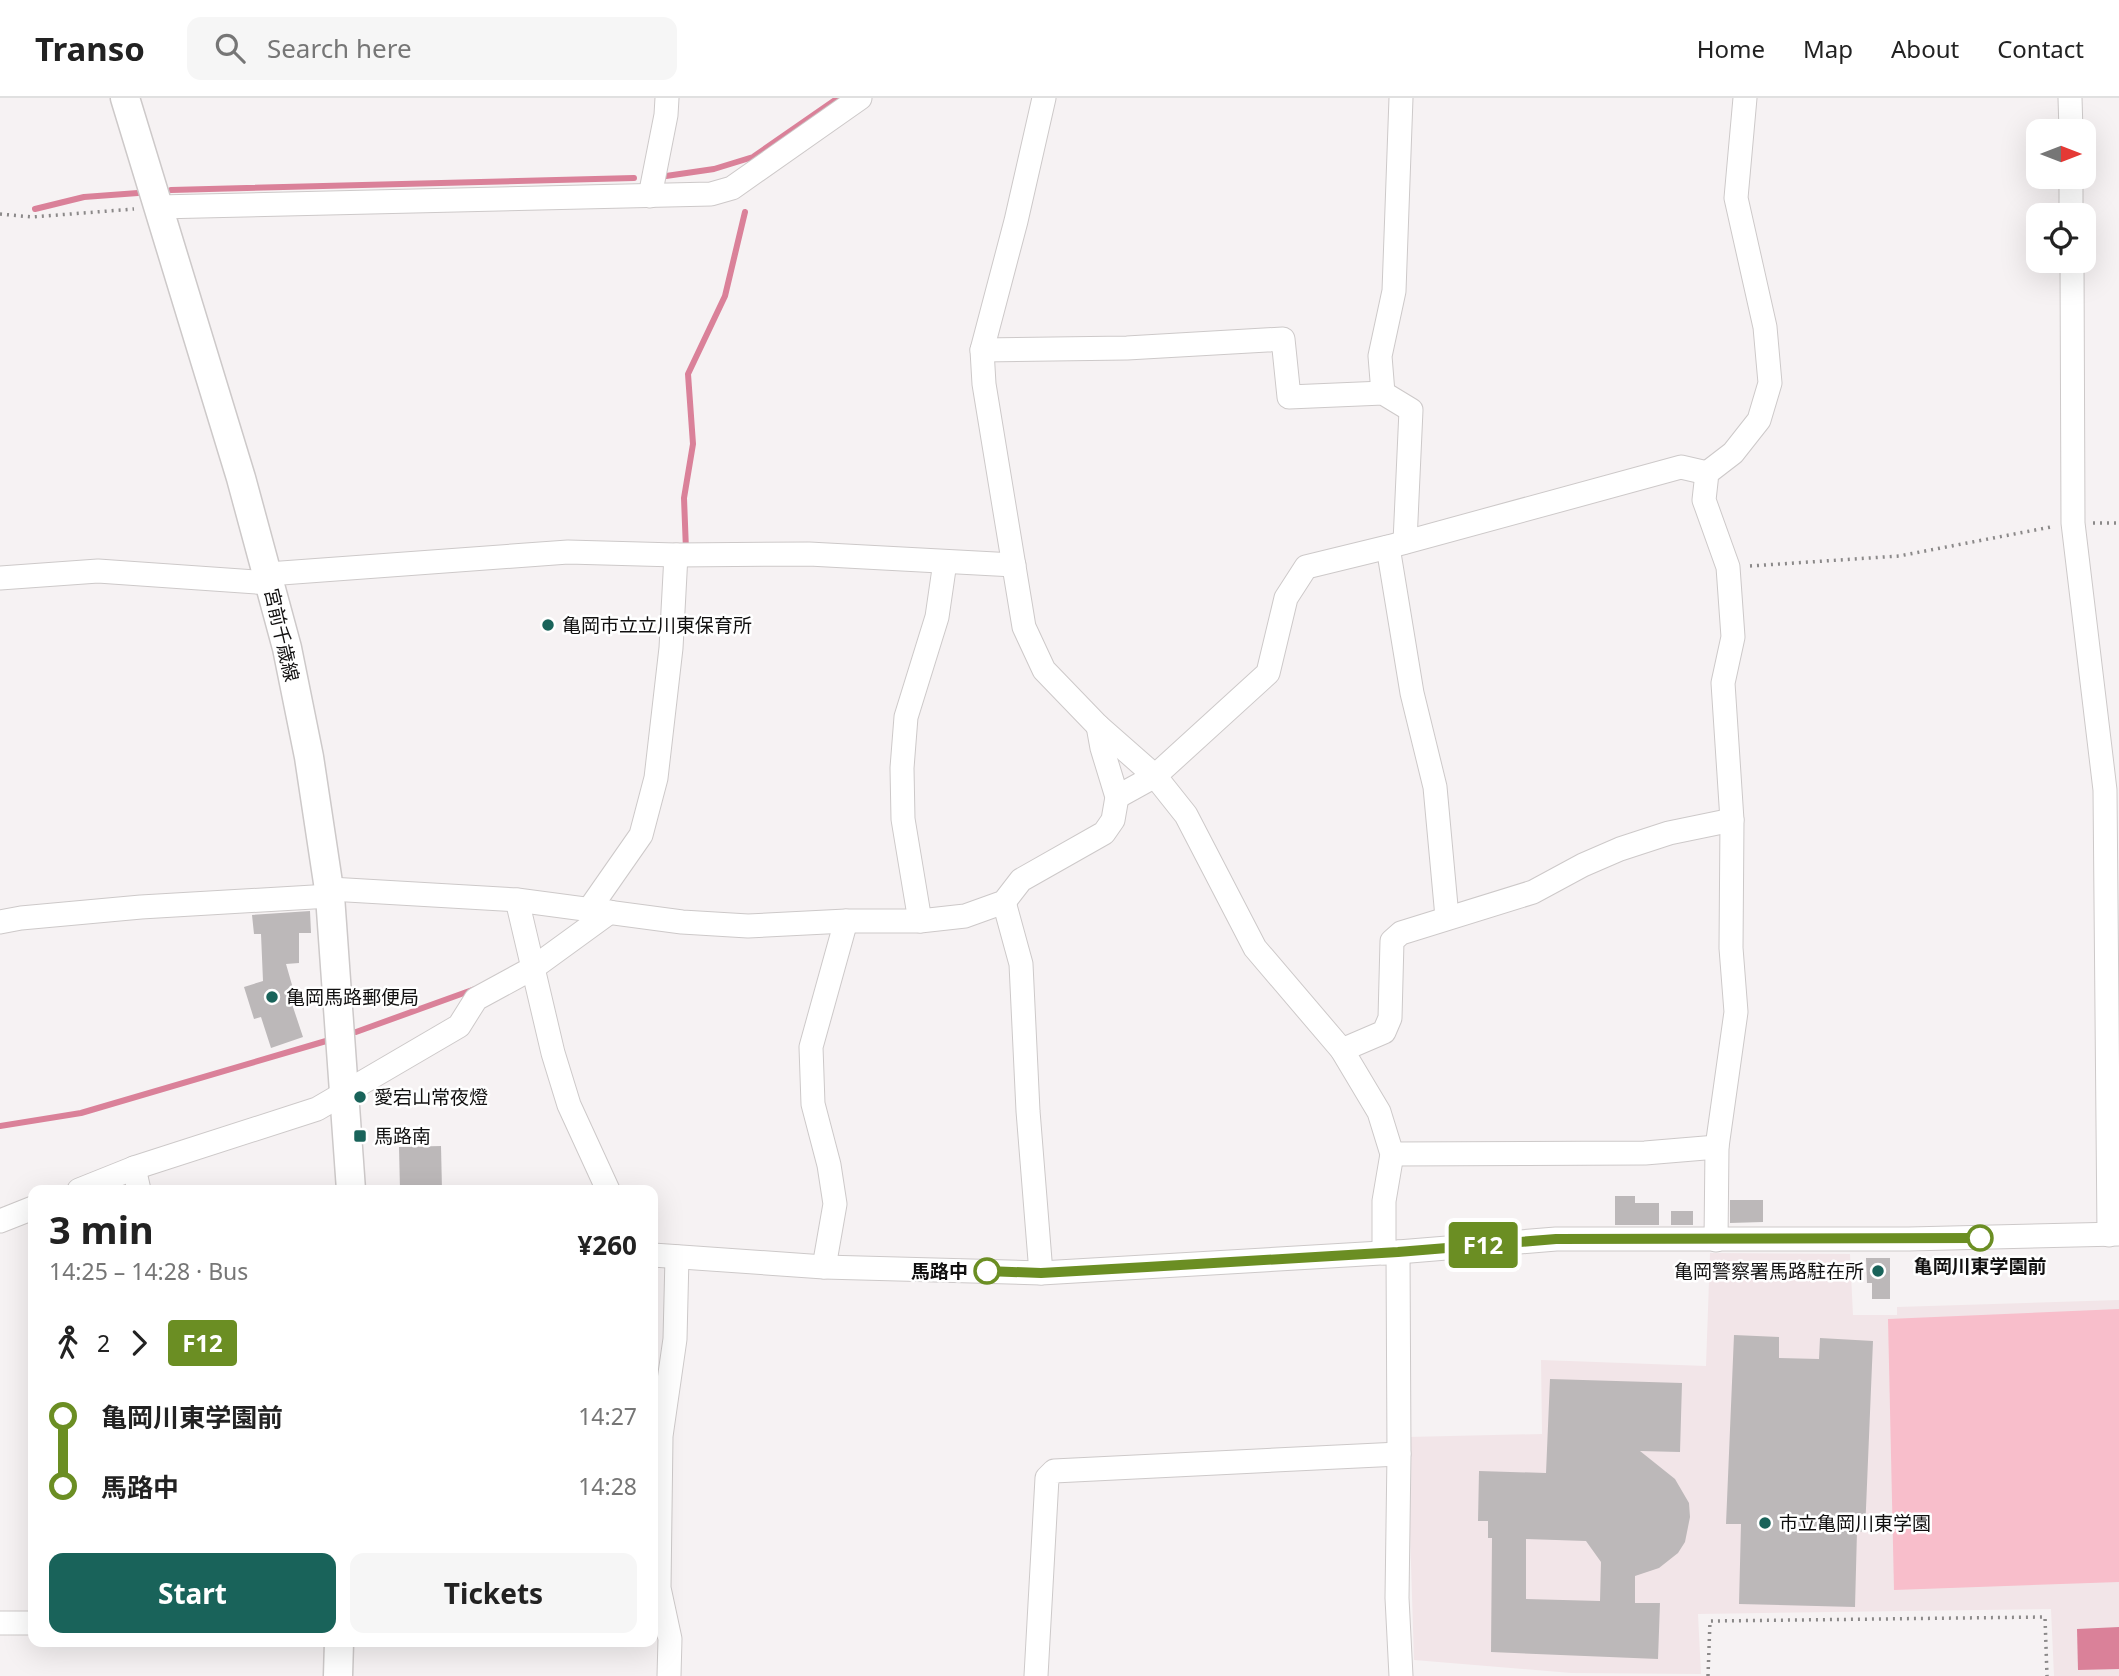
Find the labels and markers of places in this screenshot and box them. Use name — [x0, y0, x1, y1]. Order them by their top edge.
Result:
place label: 亀岡市立立川東保育所 — [562, 612, 752, 638]
marker: 亀岡市立立川東保育所 — [540, 617, 556, 633]
place label: 亀岡馬路郵便局 — [286, 984, 419, 1010]
marker: 亀岡馬路郵便局 — [264, 989, 280, 1005]
place label: 愛宕山常夜燈 — [374, 1084, 488, 1110]
marker: 愛宕山常夜燈 — [352, 1089, 368, 1105]
place label: 馬路南 — [374, 1123, 431, 1149]
marker: 馬路南 — [352, 1128, 368, 1144]
marker: 亀岡川東学園前 — [1967, 1225, 1993, 1251]
place label: 亀岡川東学園前 — [1913, 1253, 2047, 1279]
place label: 馬路中 — [911, 1258, 968, 1284]
marker: 馬路中 — [974, 1258, 1000, 1284]
place label: 亀岡警察署馬路駐在所 — [1674, 1258, 1864, 1284]
marker: 亀岡警察署馬路駐在所 — [1870, 1263, 1886, 1279]
place label: 市立亀岡川東学園 — [1779, 1510, 1931, 1536]
marker: 市立亀岡川東学園 — [1757, 1515, 1773, 1531]

